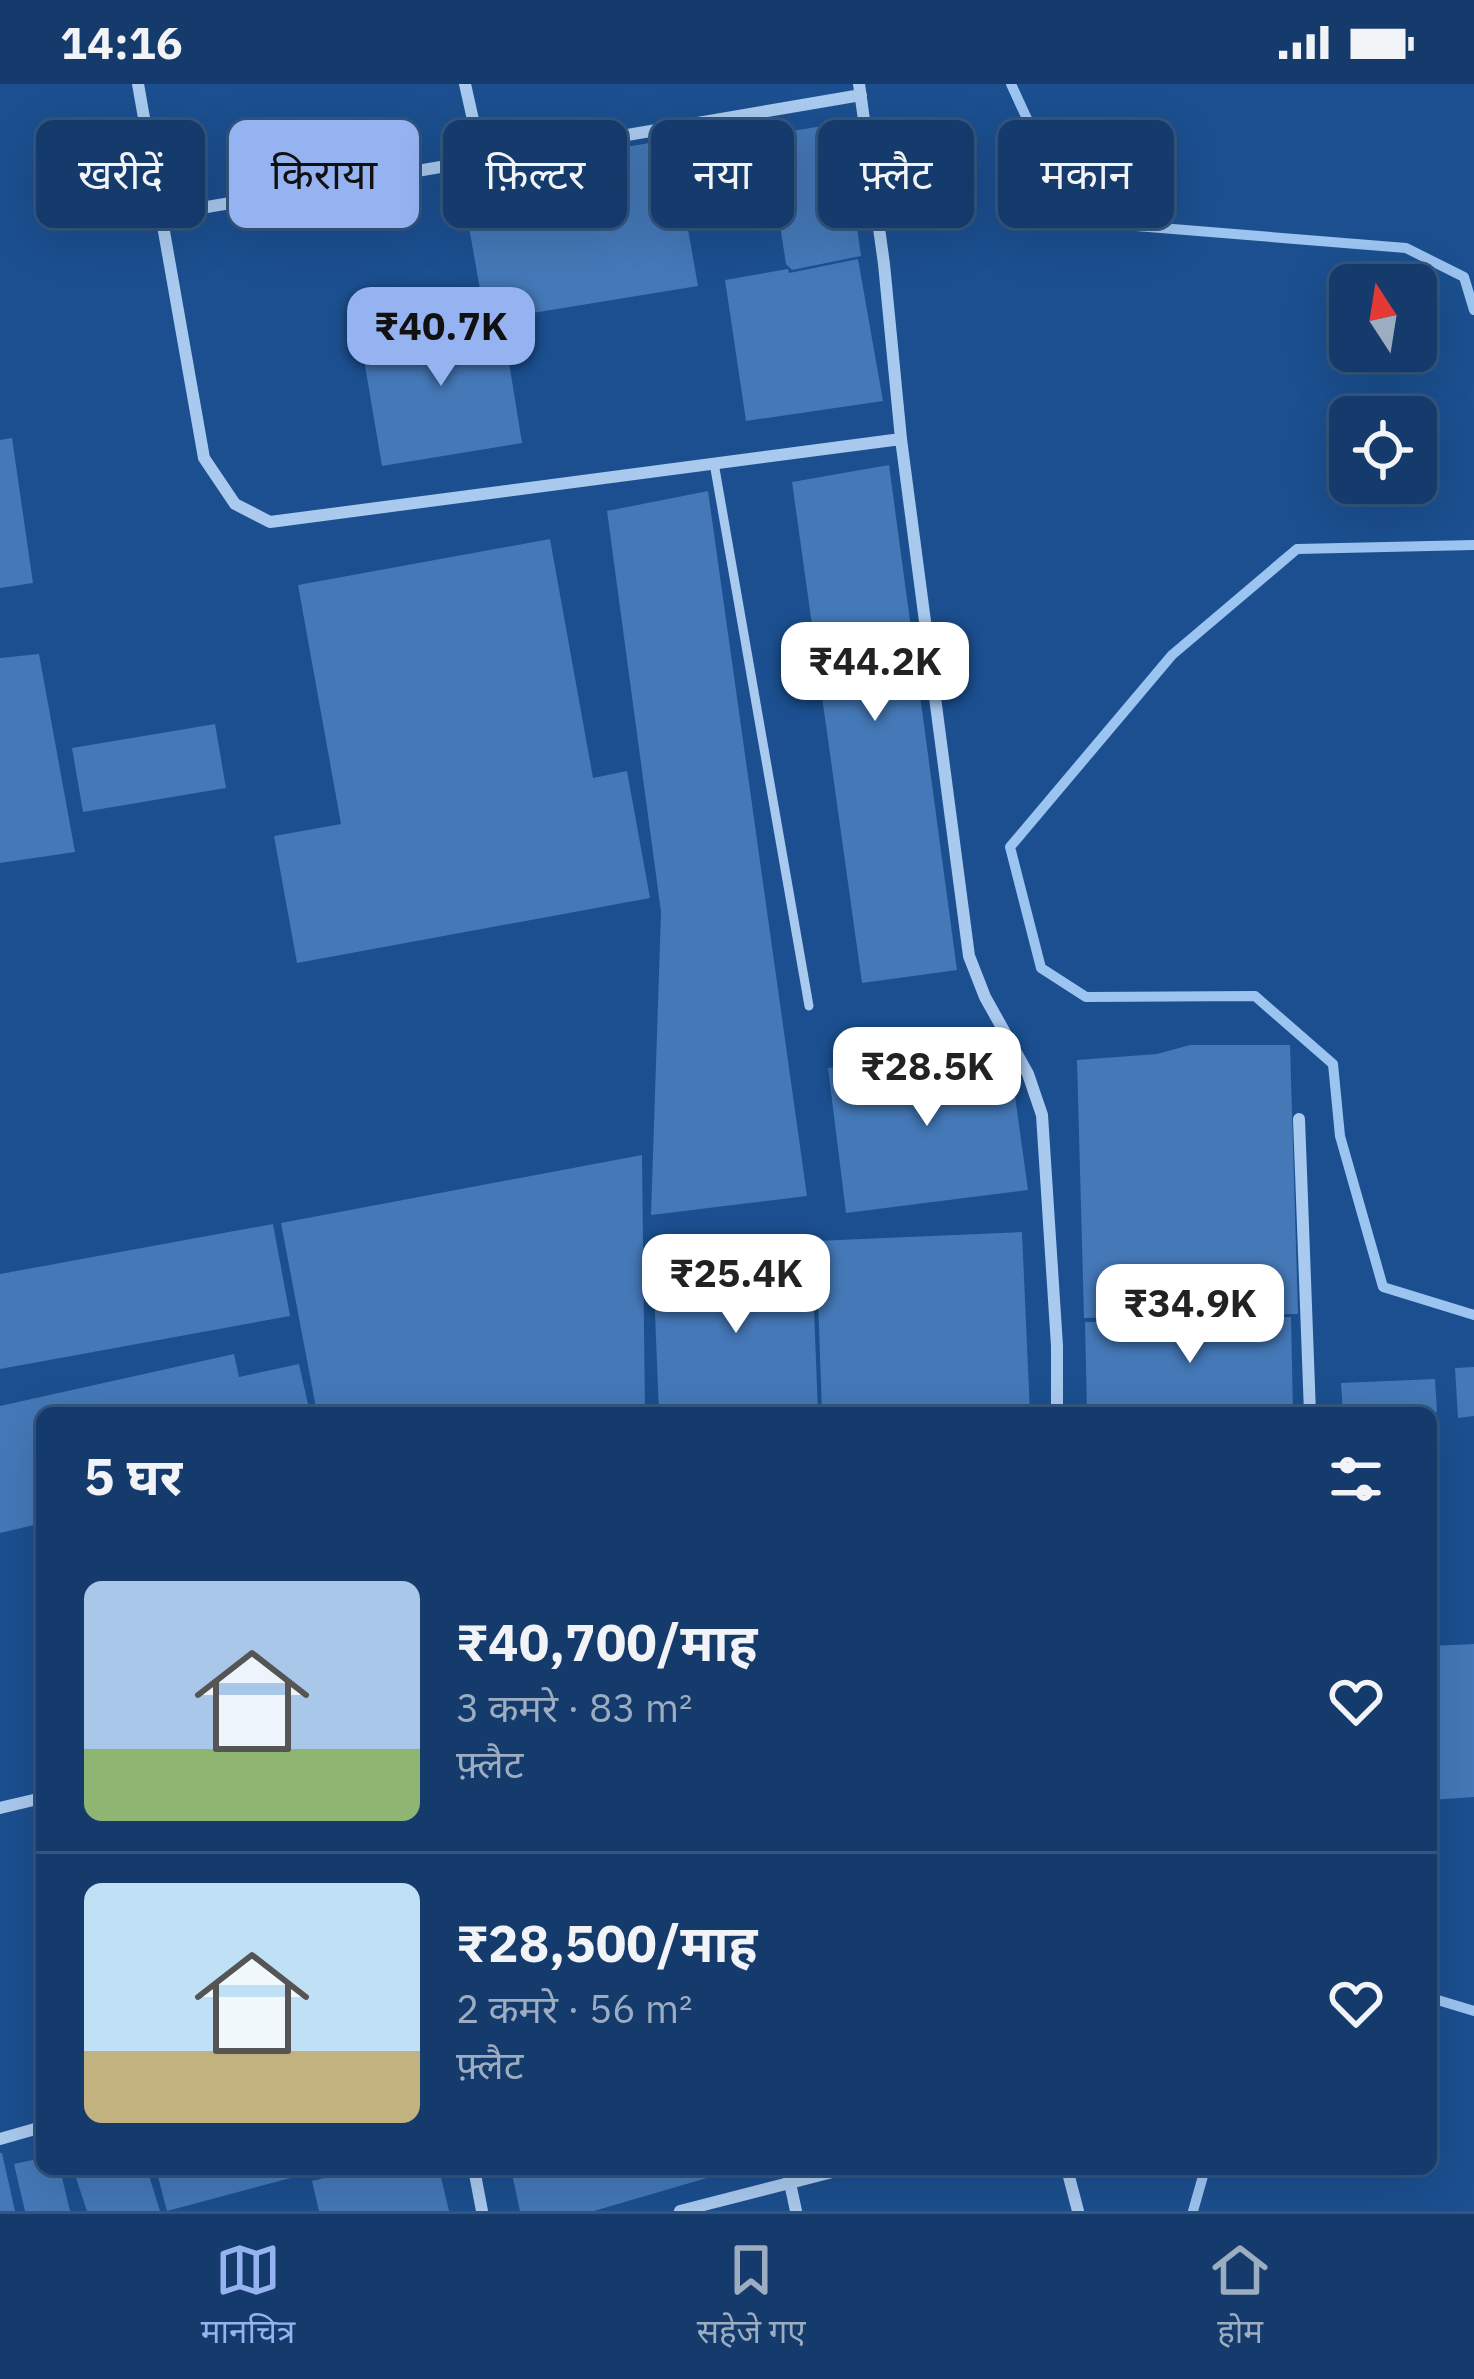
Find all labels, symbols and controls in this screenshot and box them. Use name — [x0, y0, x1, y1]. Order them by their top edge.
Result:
text: 14:16 — [60, 13, 183, 71]
chip: खरीदें — [36, 120, 205, 228]
chip: किराया — [229, 120, 419, 228]
chip: फ़िल्टर — [443, 120, 627, 228]
chip: नया — [651, 120, 794, 228]
chip: फ़्लैट — [818, 120, 974, 228]
chip: मकान — [998, 120, 1174, 228]
north arrow — [1329, 264, 1437, 372]
map controls — [1329, 264, 1437, 504]
pin: ₹40.7K — [343, 287, 539, 389]
text: ₹40.7K — [374, 300, 508, 351]
button: locate — [1329, 396, 1437, 504]
pin: ₹44.2K — [777, 622, 973, 724]
text: ₹44.2K — [808, 635, 942, 686]
pin: ₹28.5K — [829, 1027, 1025, 1129]
text: ₹28.5K — [860, 1040, 994, 1091]
pin: ₹25.4K — [638, 1234, 834, 1336]
text: ₹25.4K — [669, 1247, 803, 1298]
pin: ₹34.9K — [1092, 1264, 1288, 1366]
text: ₹34.9K — [1123, 1277, 1257, 1328]
text: 5 घर — [84, 1443, 182, 1509]
icon: filters — [1323, 1446, 1389, 1512]
text: ₹40,700/माह — [456, 1609, 757, 1675]
icon: home — [180, 1629, 324, 1773]
icon: heart — [1323, 1668, 1389, 1734]
text: 3 कमरे · 83 m² — [456, 1682, 693, 1733]
text: फ़्लैट — [456, 1738, 523, 1789]
text: ₹28,500/माह — [456, 1910, 757, 1976]
icon: home — [180, 1931, 324, 2075]
icon: heart — [1323, 1970, 1389, 2036]
text: 2 कमरे · 56 m² — [456, 1983, 693, 2034]
text: फ़्लैट — [456, 2039, 523, 2090]
tab: मानचित्र — [201, 2237, 295, 2356]
tab: सहेजे गए — [697, 2237, 806, 2356]
tab: होम — [1207, 2237, 1273, 2356]

